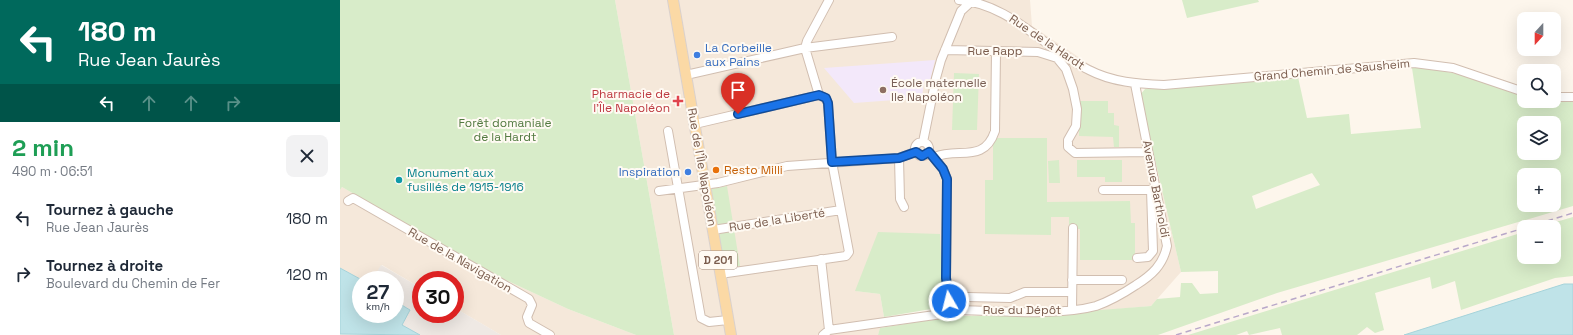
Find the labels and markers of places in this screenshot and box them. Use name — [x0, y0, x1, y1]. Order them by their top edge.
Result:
place label: La Corbeille aux Pains — [705, 40, 772, 70]
marker: La Corbeille aux Pains — [692, 50, 702, 60]
pin — [721, 73, 755, 114]
place label: École maternelle Ile Napoléon — [891, 75, 987, 105]
marker: École maternelle Ile Napoléon — [878, 85, 888, 95]
place label: Pharmacie de l'Île Napoléon — [592, 86, 670, 116]
marker: Pharmacie de l'Île Napoléon — [673, 96, 683, 106]
place label: Resto Milli — [724, 162, 783, 178]
place label: Inspiration — [619, 164, 680, 180]
place label: Monument aux fusillés de 1915-1916 — [407, 165, 524, 195]
marker: Resto Milli — [711, 165, 721, 175]
marker: Inspiration — [683, 167, 693, 177]
marker: Monument aux fusillés de 1915-1916 — [394, 175, 404, 185]

